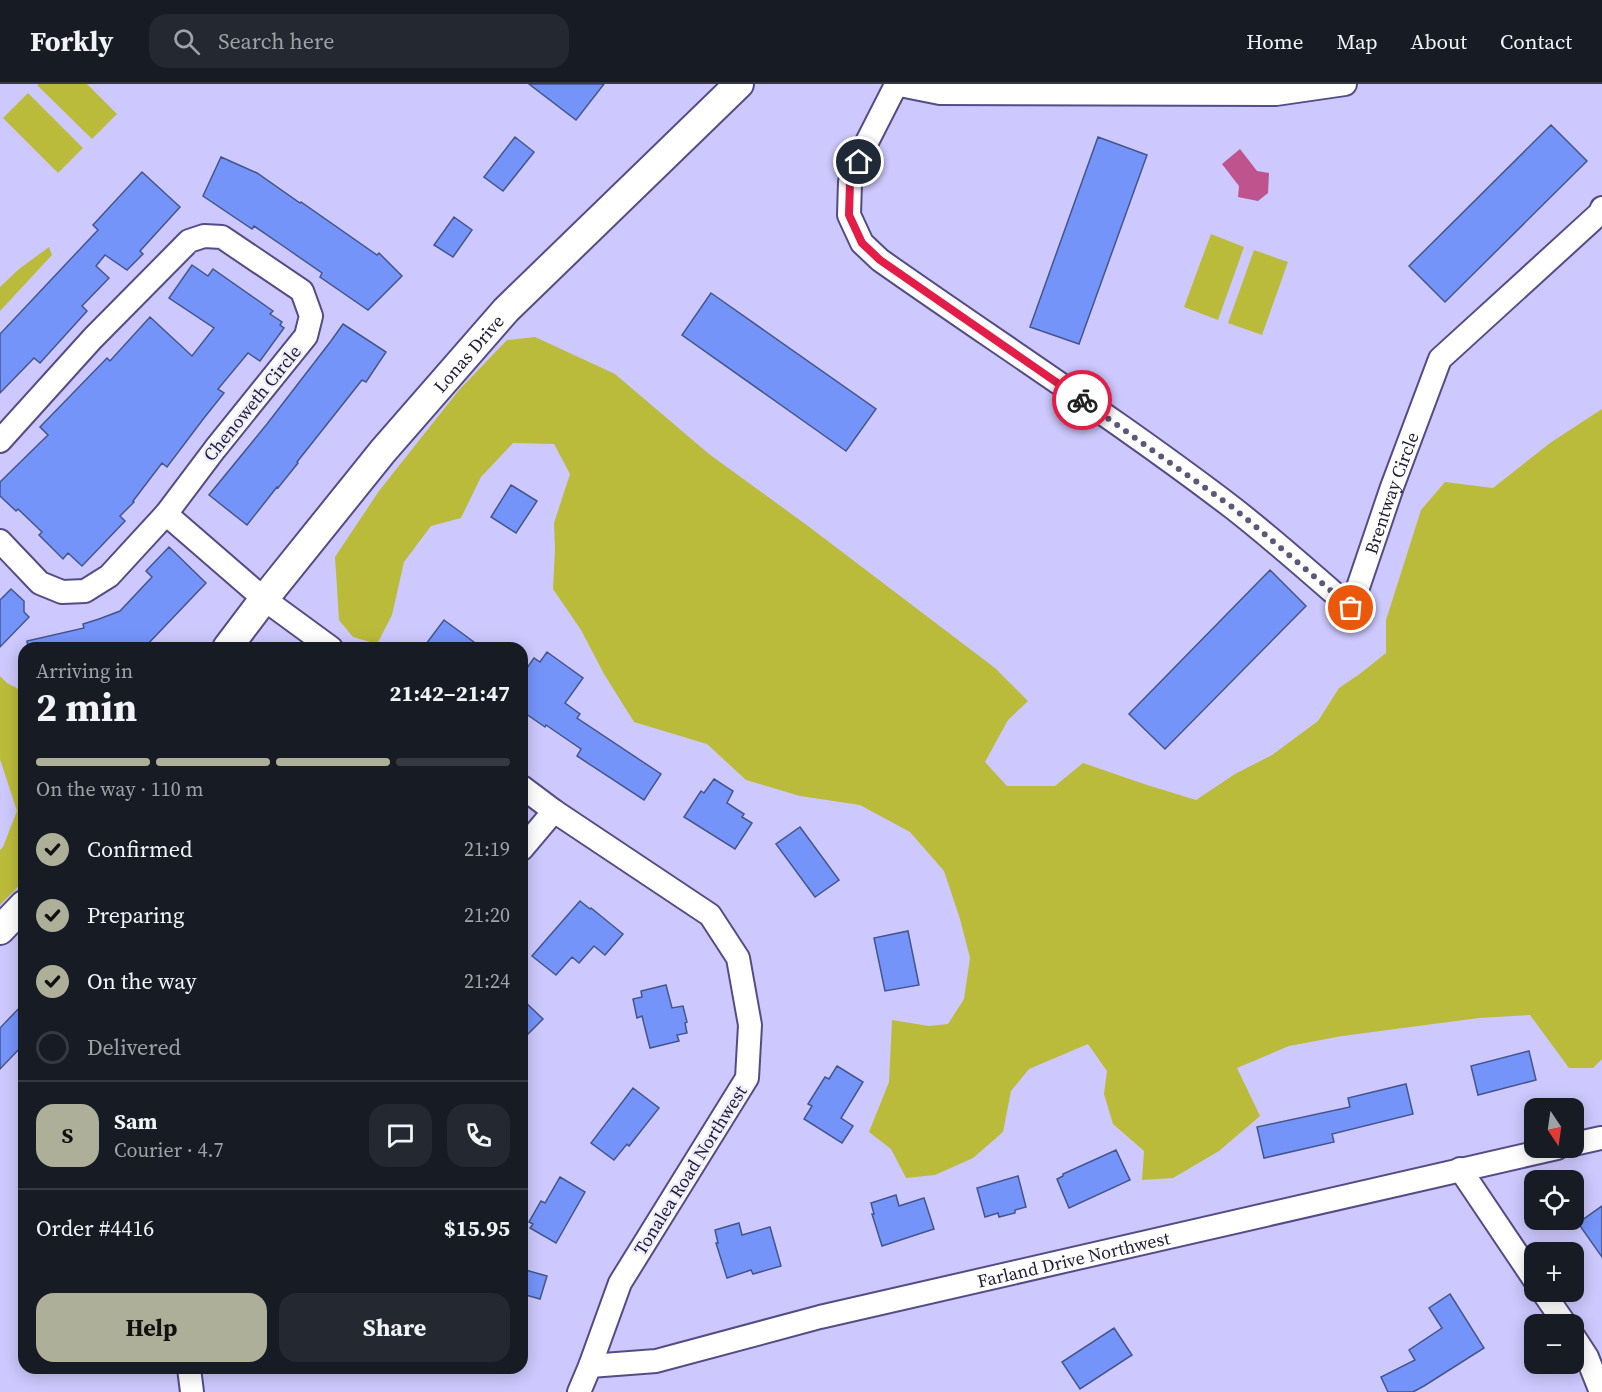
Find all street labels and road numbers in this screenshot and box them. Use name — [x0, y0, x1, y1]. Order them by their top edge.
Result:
street label: Lonas Drive — [427, 309, 509, 398]
street label: Chenoweth Circle — [197, 340, 307, 466]
street label: Brentway Circle — [1358, 428, 1424, 557]
street label: Tonalea Road Northwest — [628, 1080, 752, 1260]
street label: Farland Drive Northwest — [975, 1225, 1172, 1293]

